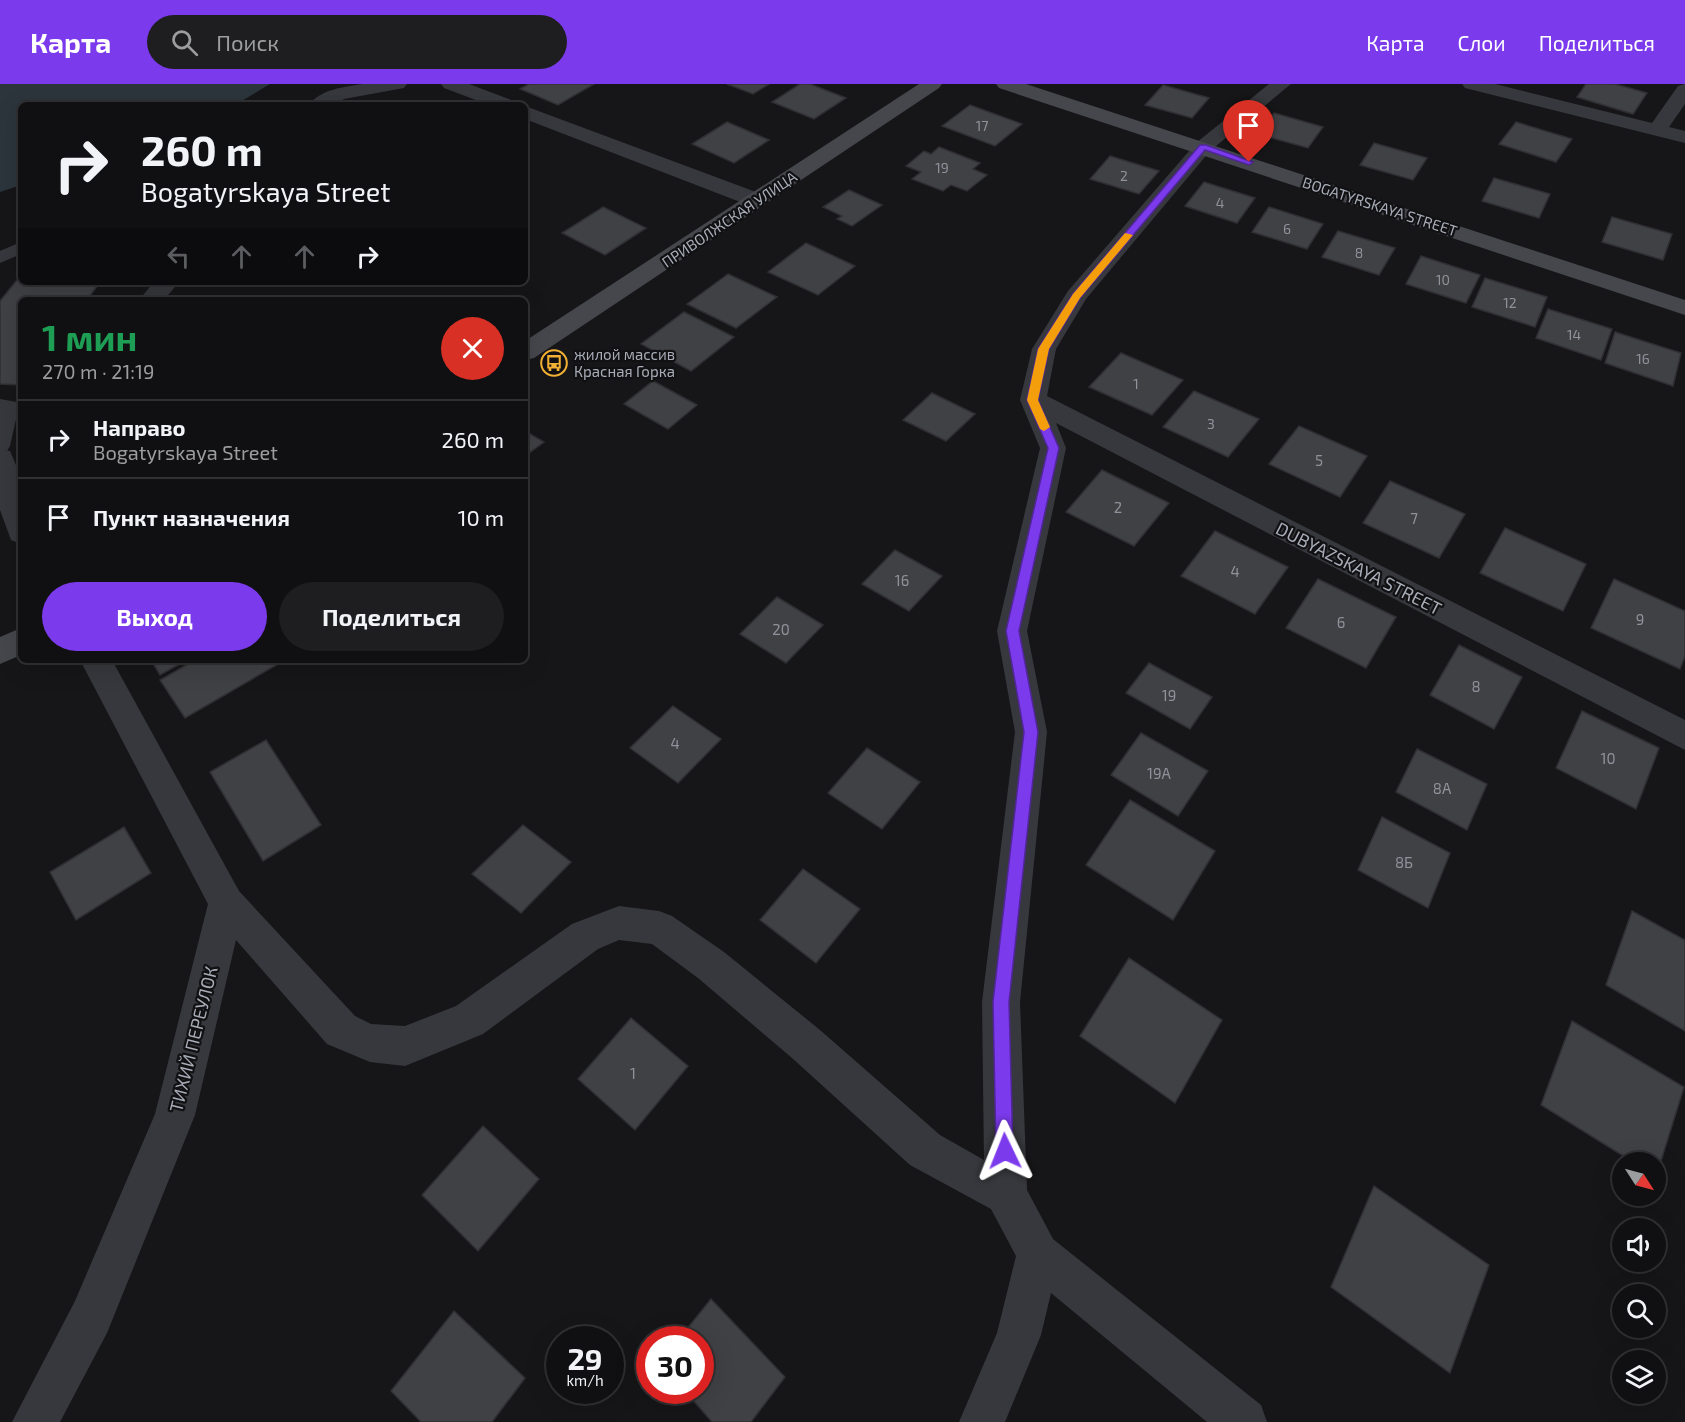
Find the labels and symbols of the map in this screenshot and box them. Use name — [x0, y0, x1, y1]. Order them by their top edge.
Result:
pin — [1223, 100, 1274, 162]
house number: 17 — [976, 117, 988, 134]
house number: 19 — [935, 159, 949, 176]
street label: ПРИВОЛЖСКАЯ УЛИЦА — [658, 167, 800, 271]
house number: 2 — [1120, 167, 1128, 184]
street label: BOGATYRSKAYA STREET — [1300, 172, 1460, 240]
house number: 4 — [1216, 194, 1224, 211]
house number: 6 — [1283, 220, 1291, 237]
house number: 8 — [1355, 244, 1363, 261]
house number: 10 — [1436, 271, 1450, 288]
house number: 12 — [1503, 294, 1517, 311]
house number: 14 — [1567, 326, 1581, 343]
place label: жилой массив Красная Горка — [574, 345, 675, 380]
bus stop icon: жилой массив Красная Горка — [539, 348, 569, 378]
house number: 16 — [1636, 350, 1650, 367]
house number: 1 — [1133, 375, 1139, 392]
house number: 3 — [1207, 415, 1215, 432]
house number: 5 — [1315, 451, 1323, 469]
house number: 2 — [1114, 498, 1122, 516]
house number: 7 — [1410, 509, 1418, 527]
street label: DUBYAZSKAYA STREET — [1273, 517, 1446, 620]
house number: 4 — [1230, 562, 1240, 580]
house number: 16 — [895, 571, 909, 589]
house number: 9 — [1636, 610, 1644, 628]
house number: 6 — [1337, 613, 1345, 631]
house number: 20 — [772, 620, 790, 638]
house number: 8 — [1471, 677, 1481, 695]
house number: 19 — [1162, 686, 1176, 704]
house number: 4 — [670, 734, 680, 752]
house number: 10 — [1600, 749, 1616, 767]
house number: 19А — [1147, 764, 1172, 782]
house number: 8А — [1433, 779, 1452, 797]
house number: 8Б — [1395, 853, 1413, 871]
street label: ТИХИЙ ПЕРЕУЛОК — [164, 964, 222, 1114]
house number: 1 — [630, 1064, 636, 1082]
position arrow — [973, 1119, 1037, 1183]
north arrow — [1612, 1152, 1666, 1206]
speed limit sign: 30 — [636, 1326, 714, 1404]

